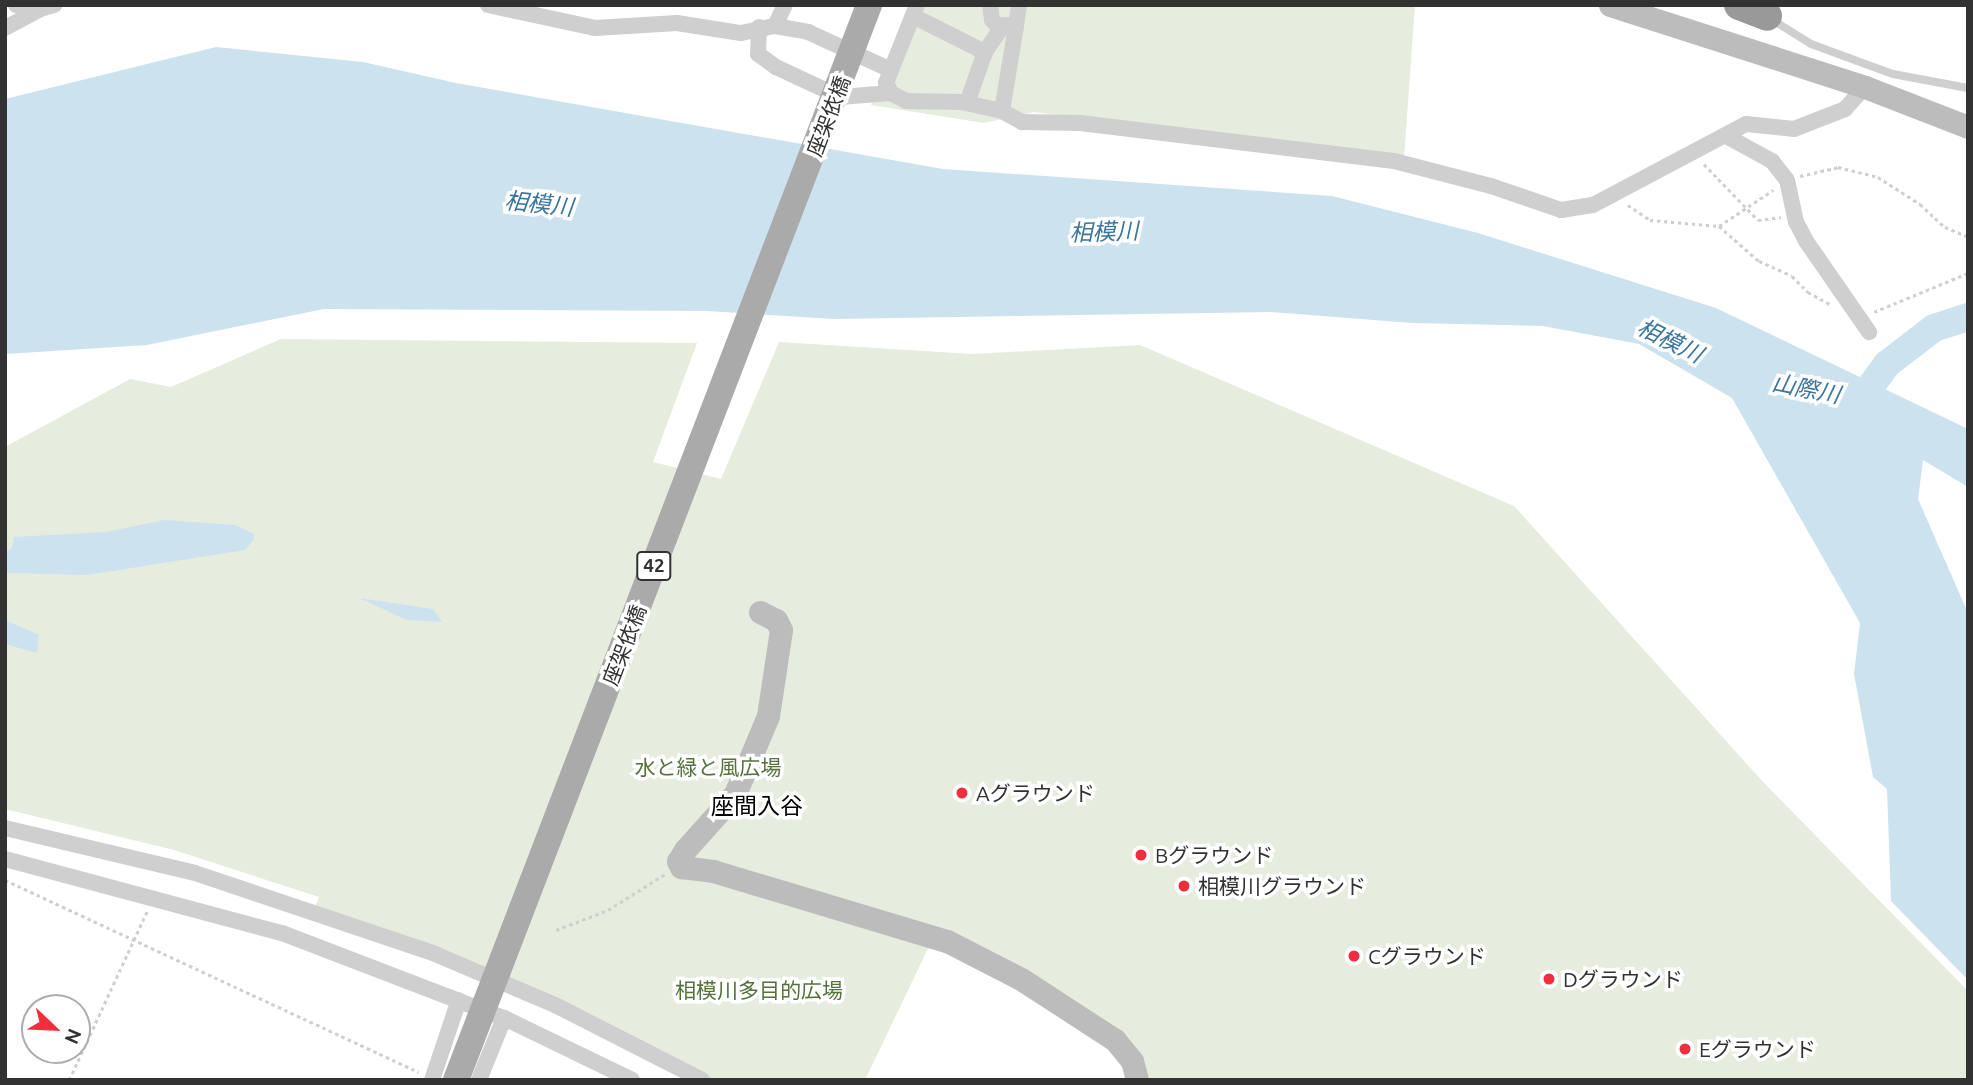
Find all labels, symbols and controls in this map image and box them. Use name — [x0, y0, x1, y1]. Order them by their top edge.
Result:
street label: 座架依橋 — [801, 72, 855, 160]
water label: 相模川 — [503, 187, 575, 221]
water label: 相模川 — [1069, 217, 1139, 247]
water label: 相模川 — [1633, 313, 1707, 369]
water label: 山際川 — [1770, 369, 1842, 409]
road number: 42 — [635, 551, 673, 582]
street label: 座架依橋 — [597, 601, 651, 689]
park label: 水と緑と風広場 — [635, 754, 781, 780]
place label: Aグラウンド — [976, 780, 1095, 806]
marker: Aグラウンド — [954, 785, 970, 801]
district label: 座間入谷 — [711, 792, 803, 820]
place label: Bグラウンド — [1155, 842, 1273, 868]
marker: Bグラウンド — [1133, 847, 1149, 863]
place label: 相模川グラウンド — [1198, 873, 1366, 899]
marker: 相模川グラウンド — [1176, 878, 1192, 894]
place label: Cグラウンド — [1368, 943, 1486, 969]
marker: Cグラウンド — [1346, 948, 1362, 964]
place label: Dグラウンド — [1563, 966, 1683, 992]
marker: Dグラウンド — [1541, 971, 1557, 987]
park label: 相模川多目的広場 — [675, 977, 843, 1003]
north arrow — [21, 994, 91, 1064]
text: N — [61, 1026, 86, 1047]
place label: Eグラウンド — [1699, 1036, 1816, 1062]
marker: Eグラウンド — [1677, 1041, 1693, 1057]

